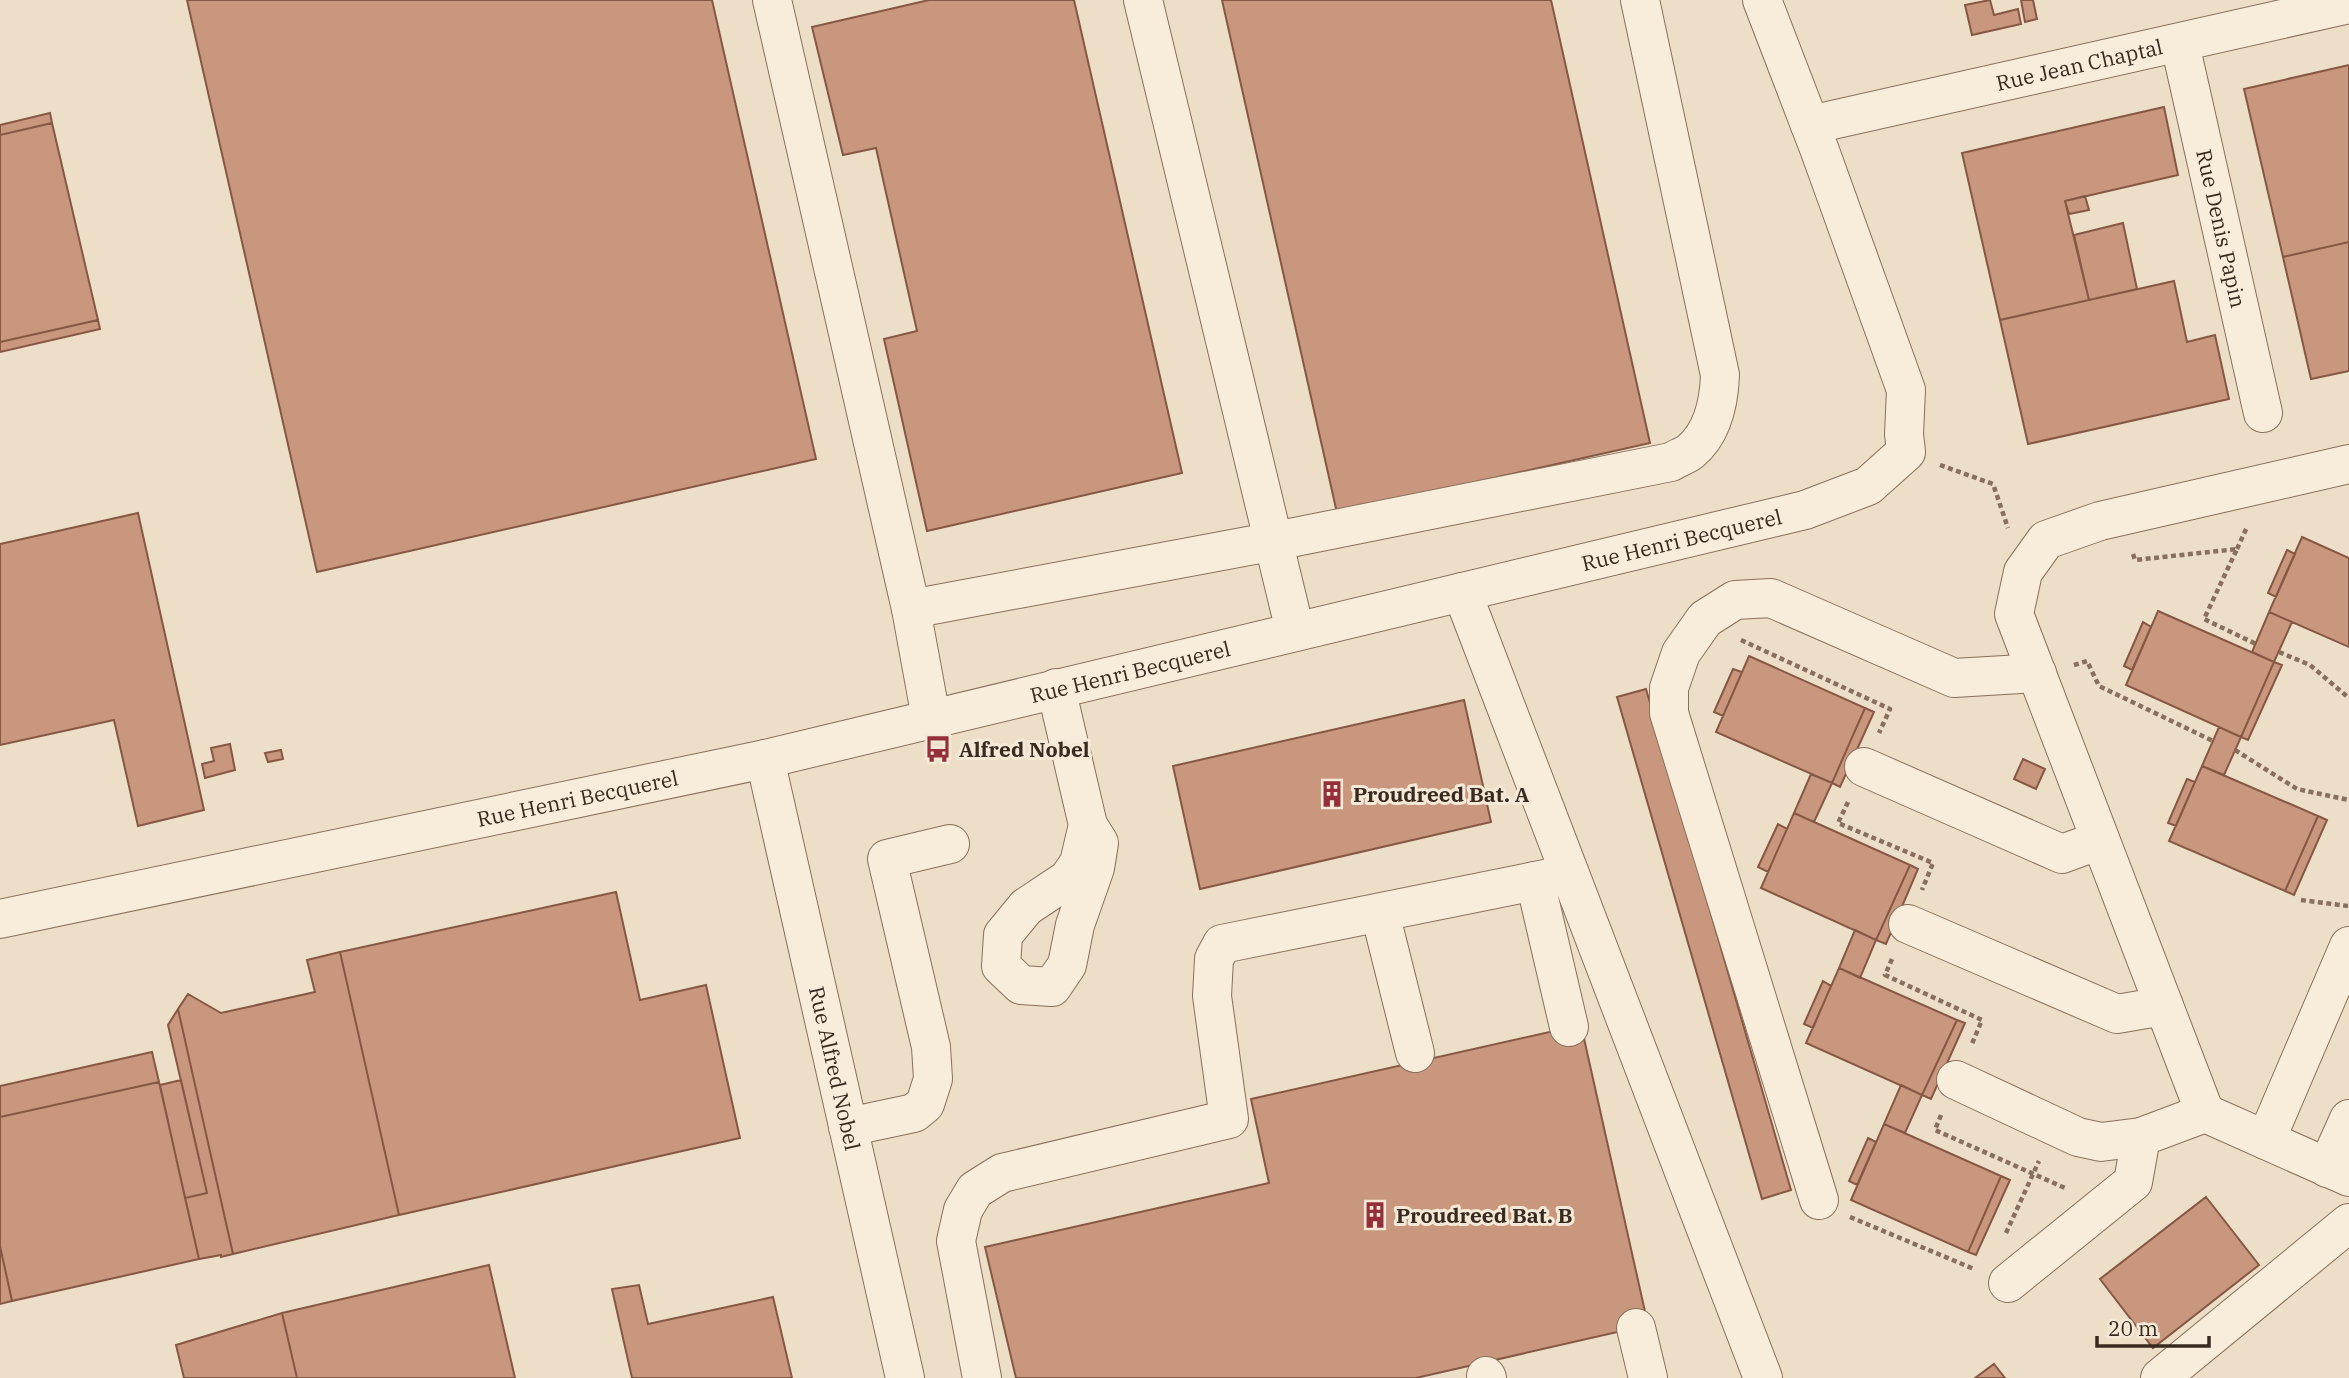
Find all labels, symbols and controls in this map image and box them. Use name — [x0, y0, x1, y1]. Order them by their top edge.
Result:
street label: Rue Jean Chaptal — [1993, 32, 2165, 97]
street label: Rue Denis Papin — [2190, 146, 2253, 310]
street label: Rue Henri Becquerel — [1579, 502, 1784, 577]
street label: Rue Henri Becquerel — [1027, 634, 1233, 709]
bus stop icon: Alfred Nobel — [923, 734, 953, 764]
place label: Alfred Nobel — [959, 735, 1090, 763]
street label: Rue Henri Becquerel — [474, 764, 681, 833]
building icon: Proudreed Bat. A — [1317, 779, 1347, 809]
place label: Proudreed Bat. A — [1353, 780, 1530, 808]
street label: Rue Alfred Nobel — [803, 983, 867, 1153]
building icon: Proudreed Bat. B — [1360, 1200, 1390, 1230]
place label: Proudreed Bat. B — [1396, 1201, 1573, 1229]
scale bar — [2097, 1304, 2209, 1348]
text: 20 m — [2108, 1314, 2158, 1342]

